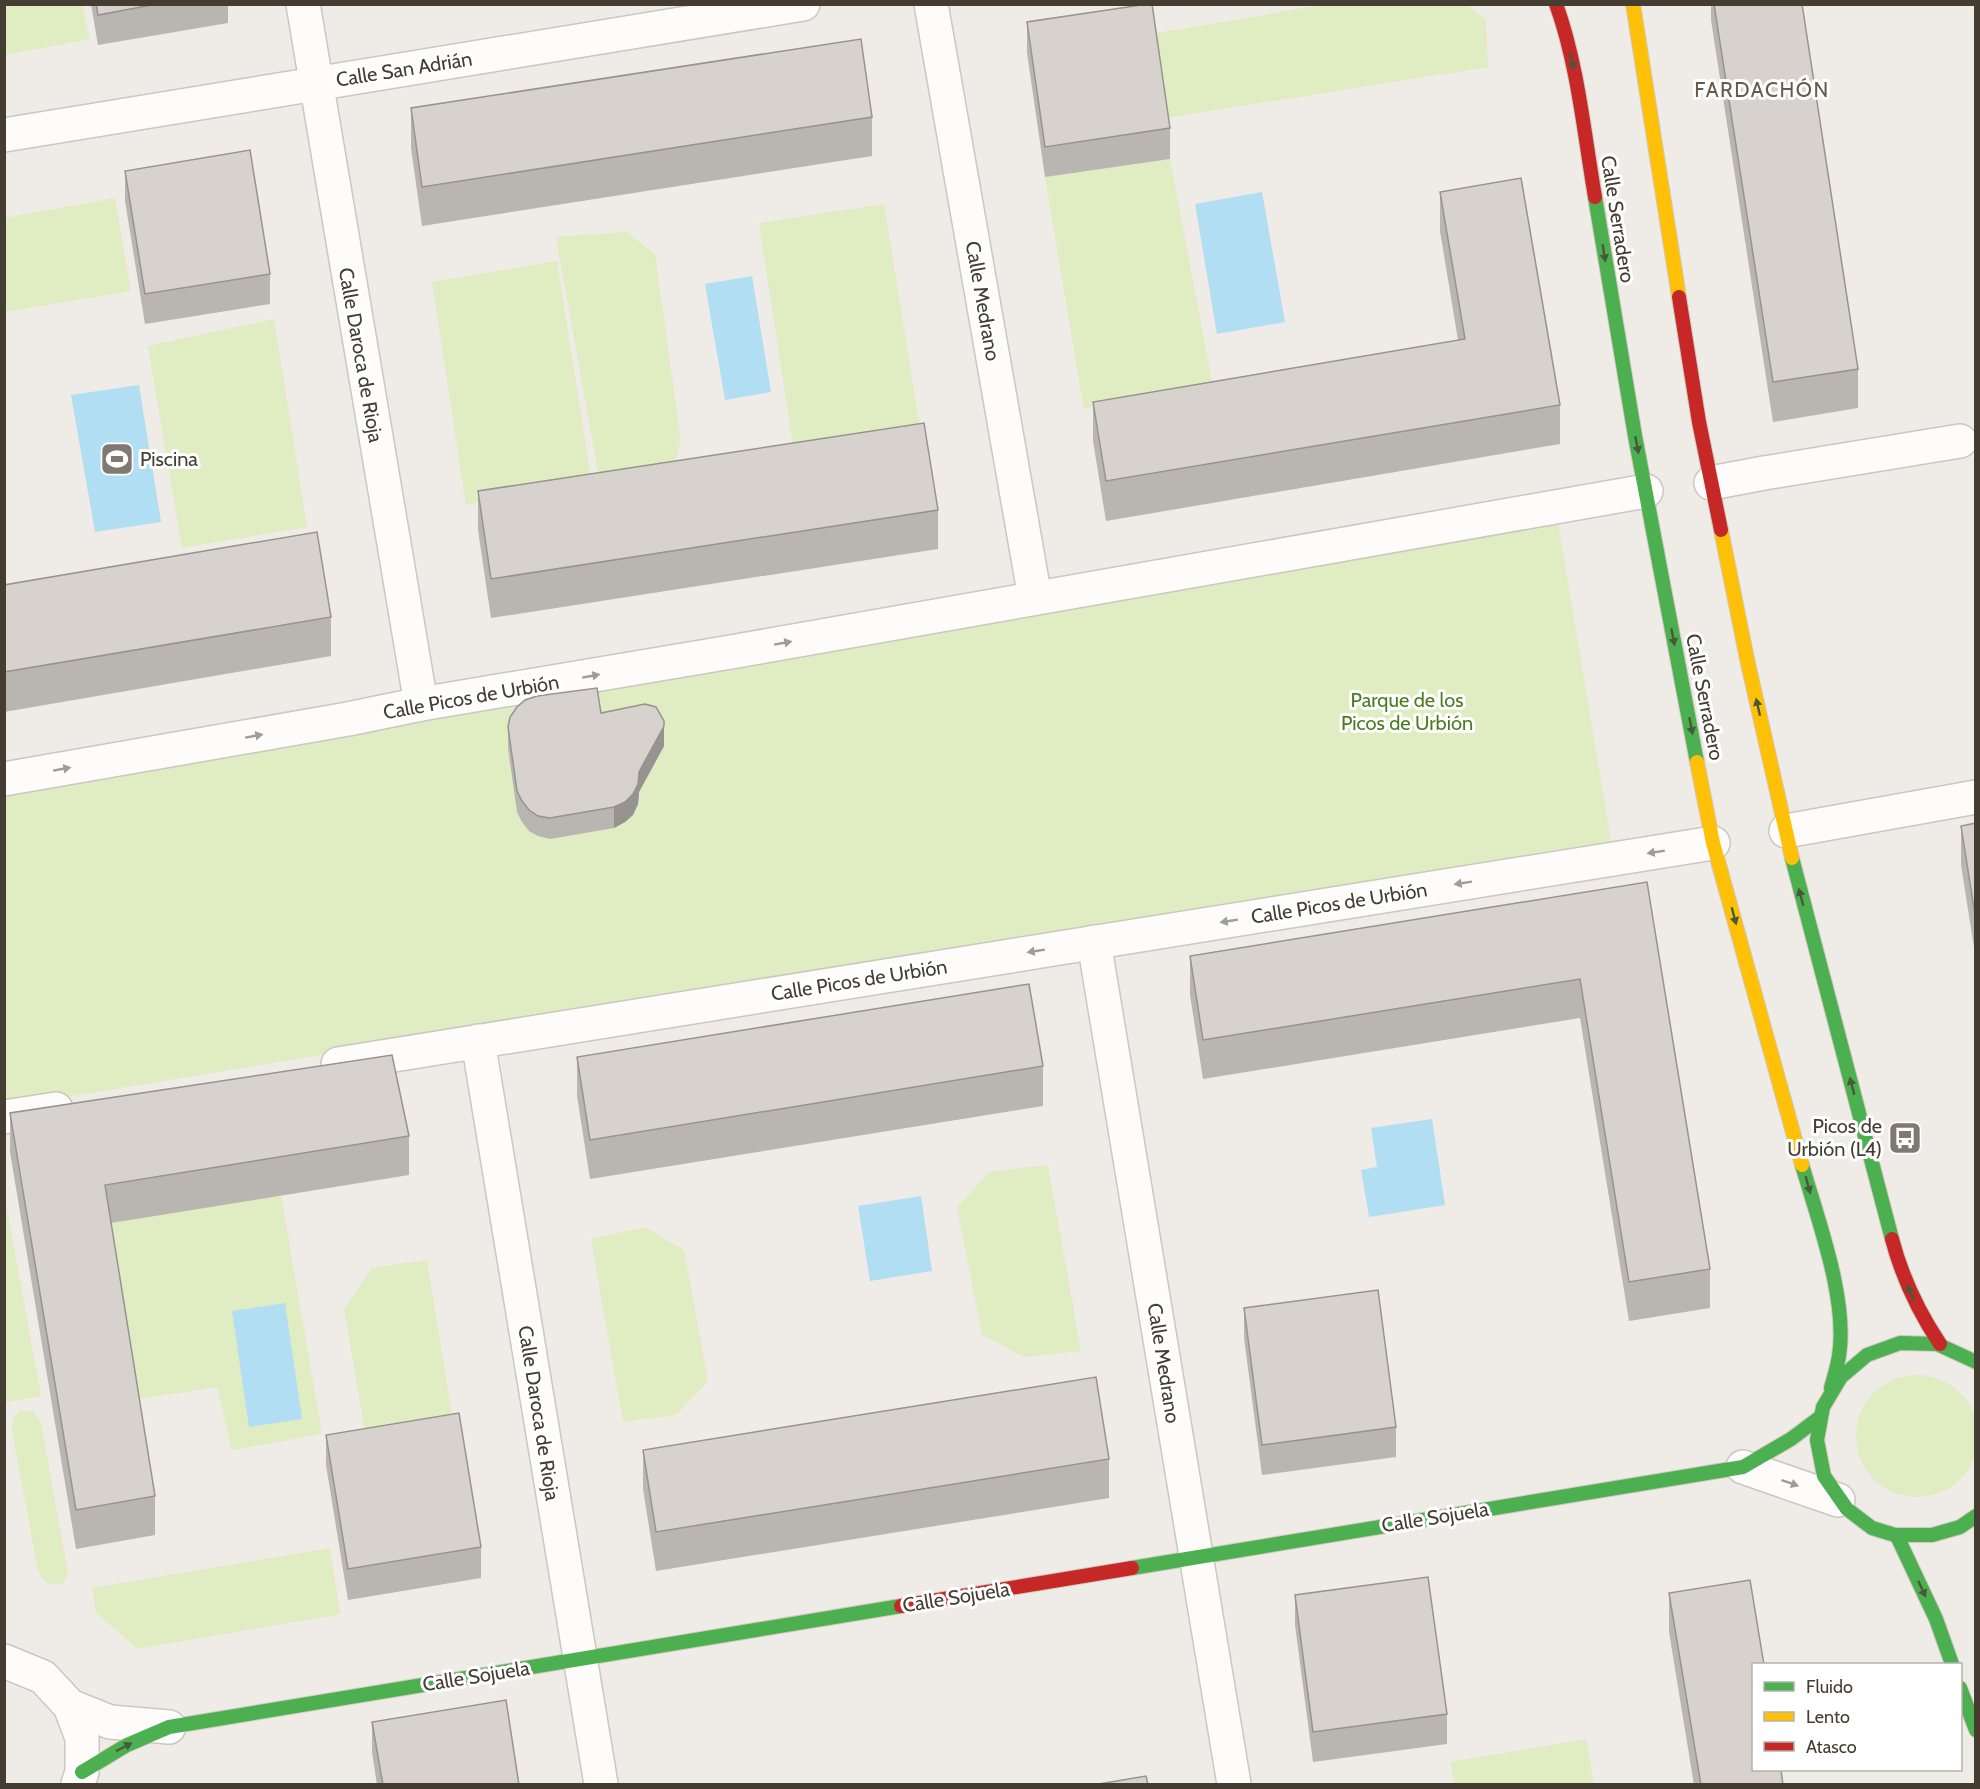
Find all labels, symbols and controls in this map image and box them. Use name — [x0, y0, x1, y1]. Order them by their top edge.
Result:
street label: Calle San Adrián — [334, 46, 474, 92]
one-way arrow — [1568, 52, 1577, 71]
district label: FARDACHÓN — [1694, 77, 1830, 102]
street label: Calle Serradero — [1596, 154, 1640, 284]
street label: Calle Medrano — [961, 239, 1005, 363]
one-way arrow — [1600, 244, 1609, 263]
street label: Calle Daroca de Rioja — [334, 266, 388, 445]
one-way arrow — [1633, 436, 1642, 455]
sports icon: Piscina — [99, 441, 135, 477]
place label: Piscina — [140, 447, 198, 471]
one-way arrow — [1669, 628, 1678, 647]
street label: Calle Serradero — [1681, 632, 1729, 762]
one-way arrow — [774, 638, 793, 647]
street label: Calle Picos de Urbión — [381, 670, 561, 724]
one-way arrow — [582, 672, 601, 681]
park label: Parque de los Picos de Urbión — [1341, 688, 1473, 735]
one-way arrow — [1753, 697, 1762, 716]
one-way arrow — [1687, 717, 1696, 736]
one-way arrow — [245, 731, 264, 740]
one-way arrow — [53, 764, 72, 773]
one-way arrow — [1646, 848, 1665, 857]
street label: Calle Picos de Urbión — [1249, 877, 1429, 929]
one-way arrow — [1453, 879, 1472, 888]
one-way arrow — [1796, 888, 1805, 906]
one-way arrow — [1729, 907, 1739, 925]
one-way arrow — [1219, 916, 1238, 925]
one-way arrow — [1027, 947, 1046, 956]
street label: Calle Picos de Urbión — [769, 954, 949, 1006]
one-way arrow — [1846, 1076, 1856, 1095]
place label: Picos de Urbión (L4) — [1787, 1114, 1882, 1161]
bus stop icon: Picos de Urbión (L4) — [1887, 1120, 1923, 1156]
one-way arrow — [1804, 1176, 1813, 1194]
one-way arrow — [1906, 1284, 1915, 1302]
street label: Calle Medrano — [1143, 1301, 1185, 1425]
street label: Calle Daroca de Rioja — [513, 1324, 565, 1503]
one-way arrow — [1781, 1479, 1799, 1489]
street label: Calle Sojuela — [1380, 1497, 1491, 1537]
street label: Calle Sojuela — [901, 1577, 1012, 1617]
one-way arrow — [1918, 1581, 1927, 1598]
street label: Calle Sojuela — [421, 1656, 532, 1696]
legend — [1752, 1663, 1962, 1771]
text: Fluido — [1806, 1676, 1853, 1698]
text: Lento — [1806, 1706, 1850, 1728]
text: Atasco — [1806, 1736, 1857, 1758]
one-way arrow — [116, 1742, 133, 1752]

